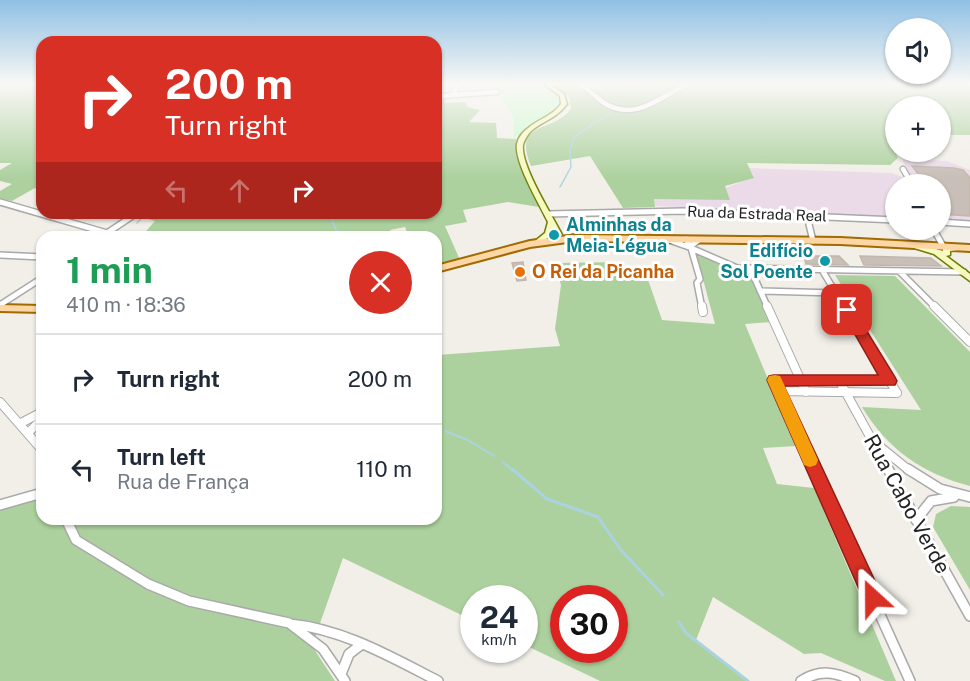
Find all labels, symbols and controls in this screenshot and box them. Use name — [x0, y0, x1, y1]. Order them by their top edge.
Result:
map controls — [885, 18, 951, 240]
button: sound — [885, 18, 951, 84]
text: 200 m — [165, 59, 293, 108]
icon: right — [66, 60, 144, 138]
button: + — [885, 96, 951, 162]
text: Turn right — [165, 109, 288, 141]
icon: left — [160, 174, 193, 207]
icon: ahead — [223, 174, 256, 207]
icon: right — [286, 174, 319, 207]
button: − — [885, 174, 951, 240]
street label: Rua da Estrada Real — [687, 203, 827, 224]
place label: Alminhas da Meia-Légua — [566, 214, 672, 256]
marker: Alminhas da Meia-Légua — [547, 228, 561, 242]
place label: Edifício Sol Poente — [720, 240, 813, 282]
text: 1 min — [66, 249, 153, 291]
button: close — [349, 251, 412, 314]
marker: Edifício Sol Poente — [818, 254, 832, 268]
place label: O Rei da Picanha — [532, 261, 674, 282]
marker: O Rei da Picanha — [513, 265, 527, 279]
pin — [821, 284, 872, 335]
text: 410 m · 18:36 — [66, 293, 186, 317]
icon: arrive — [830, 293, 863, 326]
icon: right — [66, 363, 99, 396]
text: Turn right — [117, 366, 220, 392]
text: 200 m — [348, 366, 412, 392]
street label: Rua Cabo Verde — [859, 430, 956, 578]
text: Turn left — [117, 444, 206, 470]
icon: left — [66, 453, 99, 486]
text: 110 m — [356, 456, 412, 482]
text: Rua de França — [117, 470, 249, 494]
position arrow — [841, 566, 905, 630]
speed limit sign: 30 — [550, 585, 628, 663]
text: 24 — [480, 599, 518, 635]
text: km/h — [481, 631, 517, 648]

